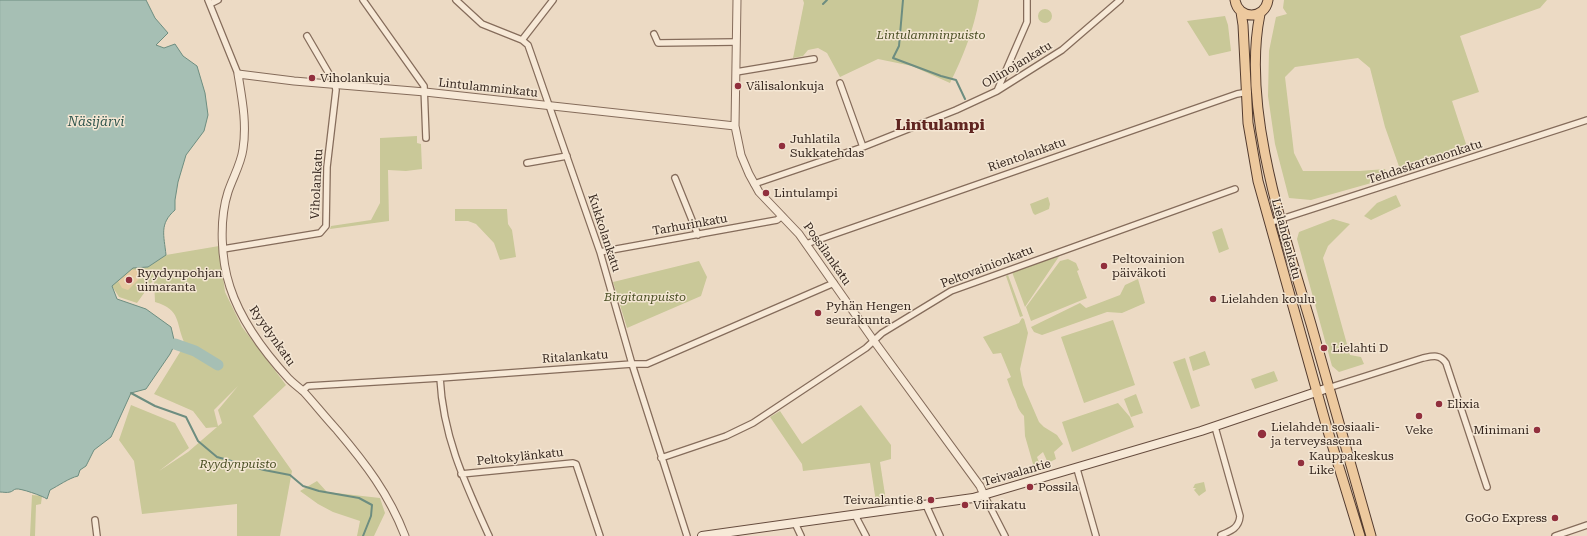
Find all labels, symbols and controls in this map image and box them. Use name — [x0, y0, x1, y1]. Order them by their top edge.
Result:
park label: Lintulamminpuisto — [877, 28, 985, 42]
street label: Ollinojankatu — [979, 38, 1055, 92]
place label: Viholankuja — [320, 71, 390, 85]
marker: Viholankuja — [307, 73, 317, 83]
street label: Lintulamminkatu — [438, 76, 538, 100]
place label: Välisalonkuja — [746, 79, 824, 93]
marker: Välisalonkuja — [733, 81, 743, 91]
water label: Näsijärvi — [68, 114, 124, 130]
district label: Lintulampi — [895, 115, 985, 135]
place label: Juhlatila Sukkatehdas — [790, 132, 864, 160]
street label: Rientolankatu — [986, 135, 1068, 175]
street label: Tehdaskartanonkatu — [1366, 137, 1484, 187]
marker: Juhlatila Sukkatehdas — [777, 141, 787, 151]
street label: Viholankatu — [308, 148, 326, 220]
place label: Lintulampi — [774, 186, 838, 200]
marker: Lintulampi — [761, 188, 771, 198]
street label: Kukkolankatu — [585, 192, 623, 274]
street label: Lielahdenkatu — [1268, 197, 1304, 281]
street label: Tarhurinkatu — [651, 211, 729, 239]
street label: Possilankatu — [800, 220, 854, 288]
street label: Peltovainionkatu — [939, 243, 1035, 291]
place label: Peltovainion päiväkoti — [1112, 252, 1185, 280]
marker: Peltovainion päiväkoti — [1099, 261, 1109, 271]
place label: Ryydynpohjan uimaranta — [137, 266, 223, 294]
marker: Ryydynpohjan uimaranta — [124, 275, 134, 285]
park label: Birgitanpuisto — [604, 290, 686, 304]
place label: Lielahden koulu — [1221, 292, 1315, 306]
marker: Lielahden koulu — [1208, 294, 1218, 304]
place label: Pyhän Hengen seurakunta — [826, 299, 911, 327]
street label: Ryydynkatu — [246, 303, 298, 369]
marker: Pyhän Hengen seurakunta — [813, 308, 823, 318]
place label: Lielahti D — [1332, 341, 1388, 355]
marker: Lielahti D — [1319, 343, 1329, 353]
street label: Ritalankatu — [541, 348, 609, 366]
place label: Elixia — [1447, 397, 1480, 411]
marker: Elixia — [1434, 399, 1444, 409]
marker: Veke — [1414, 411, 1424, 421]
place label: Lielahden sosiaali- ja terveysasema — [1271, 420, 1380, 448]
place label: Veke — [1405, 423, 1433, 437]
place label: Minimani — [1473, 423, 1529, 437]
marker: Minimani — [1532, 425, 1542, 435]
marker: Lielahden sosiaali- ja terveysasema — [1256, 428, 1268, 440]
street label: Peltokylänkatu — [476, 445, 564, 469]
place label: Kauppakeskus Like — [1309, 449, 1394, 477]
street label: Teivaalantie — [981, 456, 1053, 490]
park label: Ryydynpuisto — [200, 457, 276, 471]
marker: Kauppakeskus Like — [1296, 458, 1306, 468]
place label: Possila — [1038, 480, 1078, 494]
marker: Possila — [1025, 482, 1035, 492]
place label: Teivaalantie 8 — [843, 493, 923, 507]
marker: Teivaalantie 8 — [926, 495, 936, 505]
place label: Viirakatu — [973, 498, 1026, 512]
marker: Viirakatu — [960, 500, 970, 510]
place label: GoGo Express — [1465, 511, 1547, 525]
marker: GoGo Express — [1550, 513, 1560, 523]

